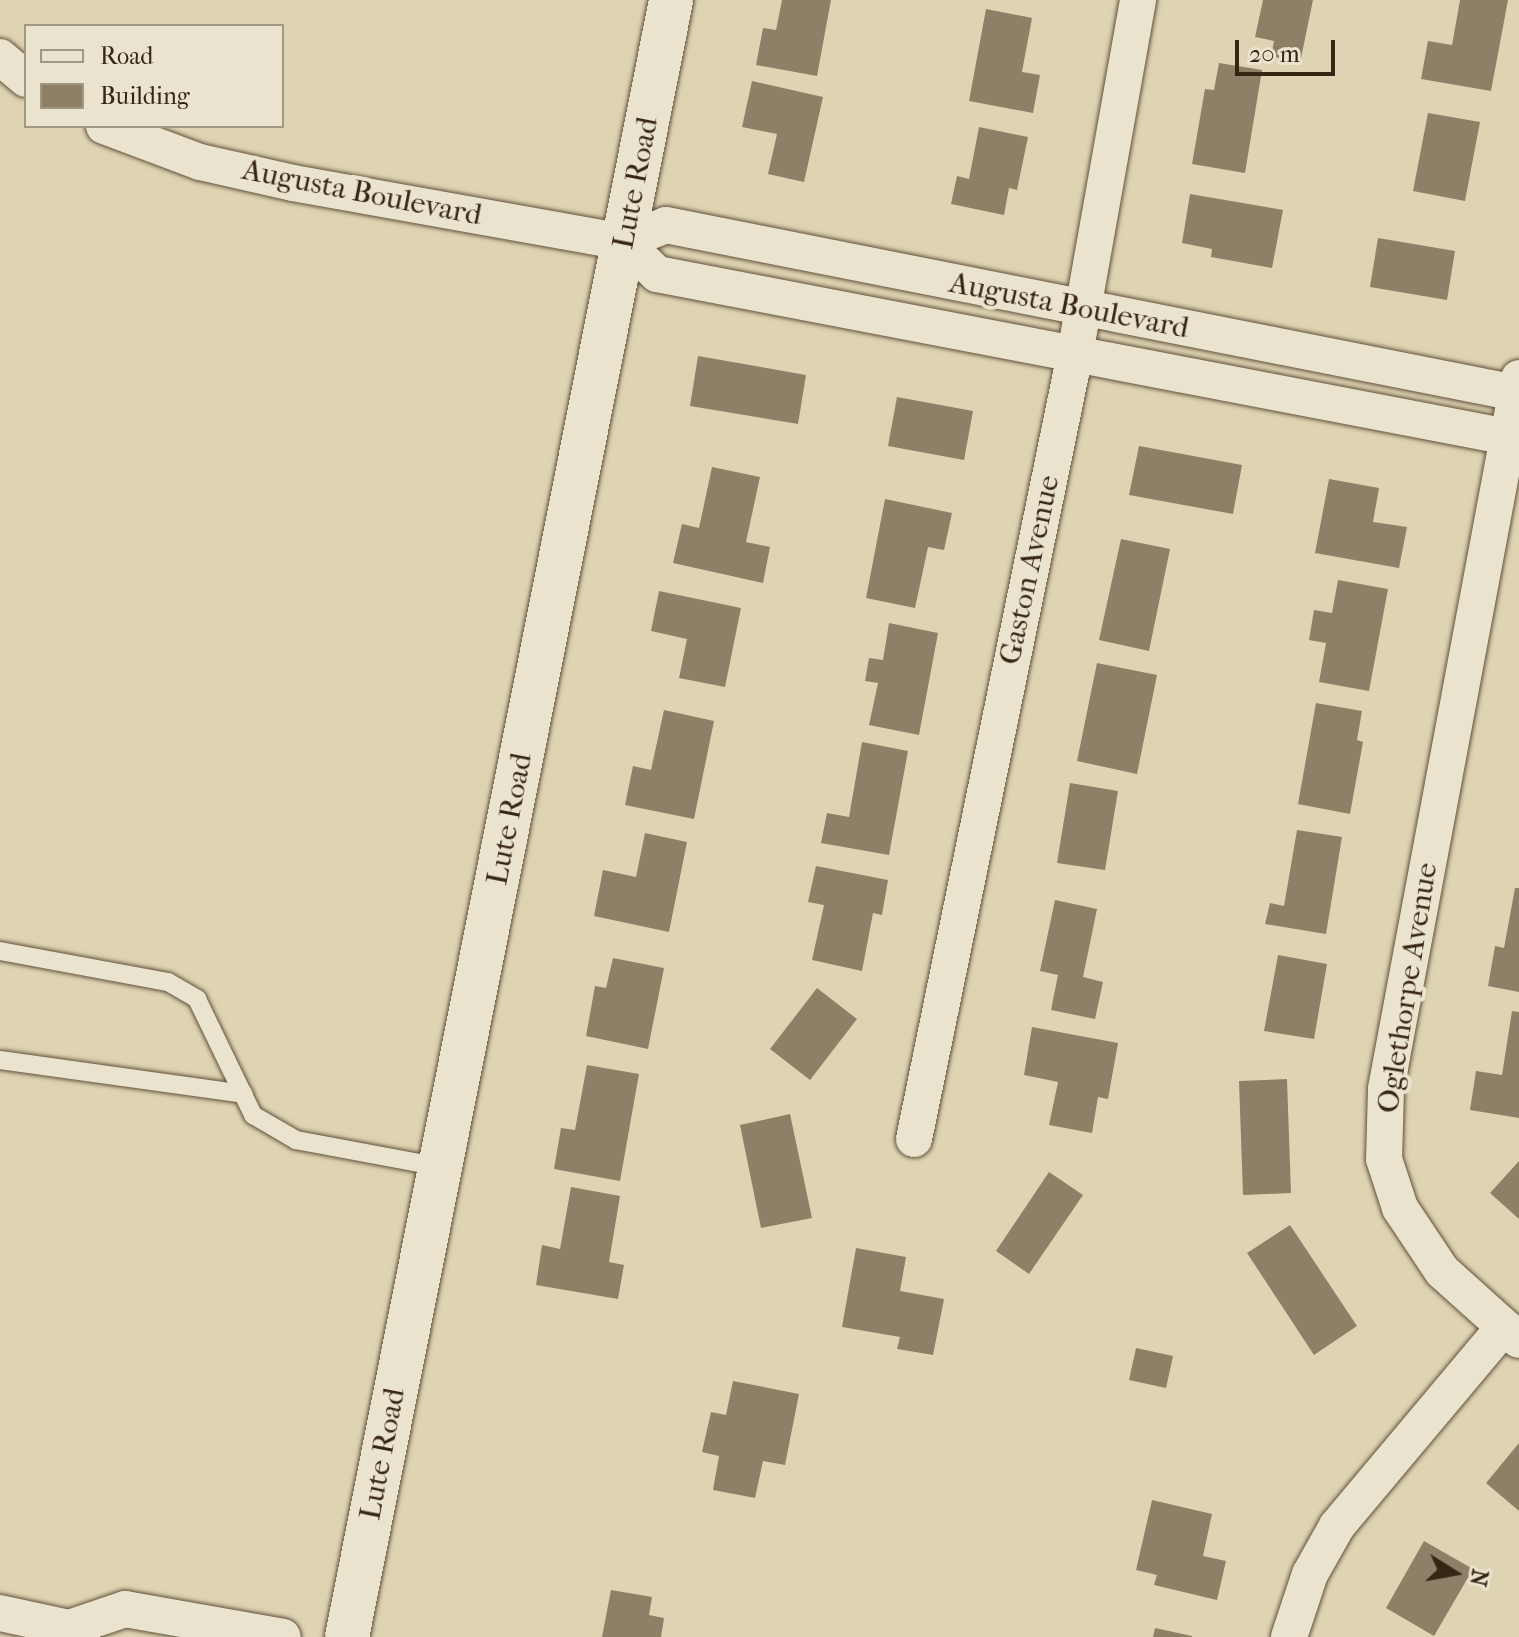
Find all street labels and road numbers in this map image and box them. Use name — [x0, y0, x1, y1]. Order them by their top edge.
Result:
street label: Lute Road — [606, 114, 666, 252]
street label: Augusta Boulevard — [239, 152, 485, 234]
street label: Augusta Boulevard — [946, 265, 1192, 347]
street label: Gaston Avenue — [992, 472, 1068, 668]
street label: Lute Road — [480, 750, 540, 888]
street label: Oglethorpe Avenue — [1370, 860, 1446, 1116]
street label: Lute Road — [353, 1385, 413, 1523]

